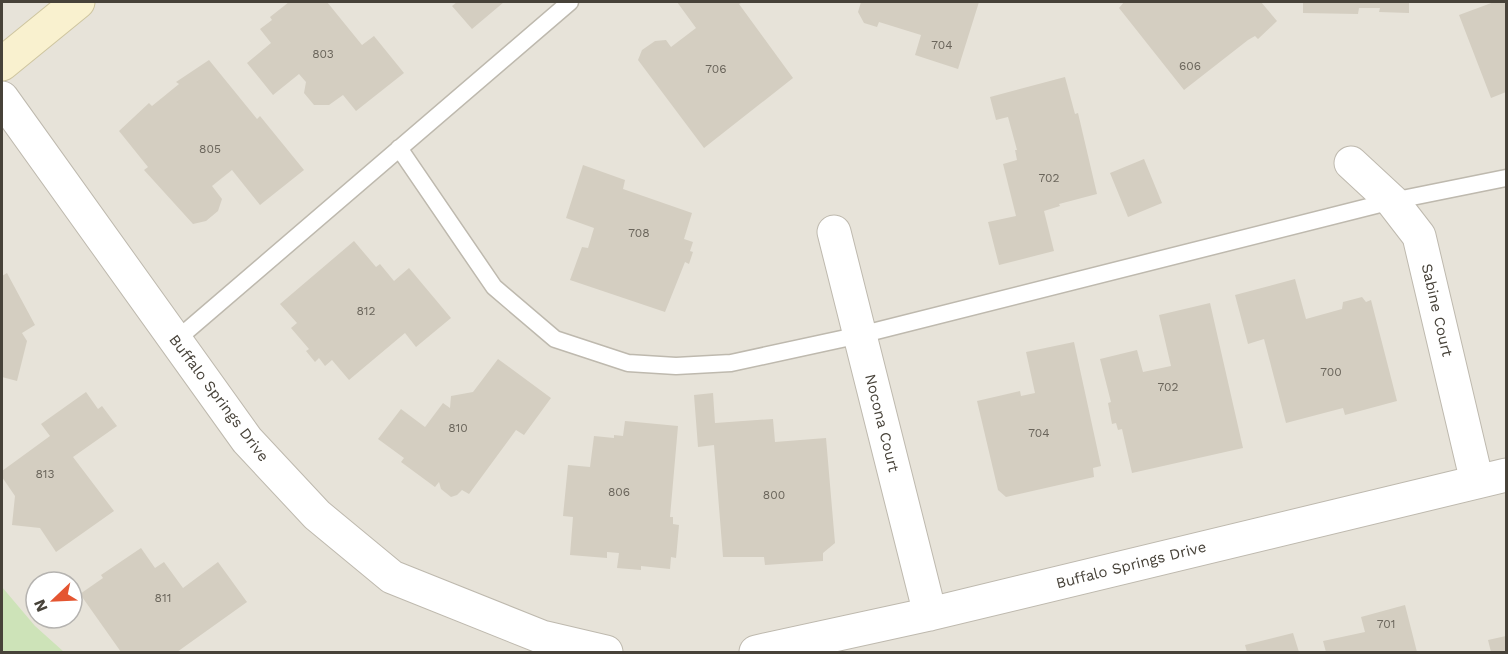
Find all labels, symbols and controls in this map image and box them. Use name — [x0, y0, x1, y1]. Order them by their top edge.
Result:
house number: 704 — [931, 38, 953, 52]
house number: 803 — [312, 47, 334, 61]
house number: 606 — [1179, 59, 1201, 73]
house number: 706 — [705, 62, 727, 76]
house number: 805 — [199, 142, 221, 156]
house number: 702 — [1039, 171, 1059, 185]
house number: 708 — [628, 226, 650, 240]
street label: Sabine Court — [1418, 262, 1457, 359]
house number: 812 — [356, 304, 376, 318]
street label: Buffalo Springs Drive — [165, 331, 273, 465]
house number: 700 — [1320, 365, 1342, 379]
street label: Nocona Court — [861, 372, 903, 475]
house number: 702 — [1158, 380, 1178, 394]
house number: 810 — [448, 421, 468, 435]
house number: 704 — [1028, 426, 1050, 440]
house number: 813 — [35, 467, 55, 481]
house number: 806 — [608, 485, 630, 499]
house number: 800 — [763, 488, 785, 502]
street label: Buffalo Springs Drive — [1054, 538, 1208, 592]
north arrow — [24, 570, 84, 630]
house number: 811 — [155, 591, 171, 605]
text: N — [30, 596, 52, 615]
house number: 701 — [1377, 617, 1395, 631]

